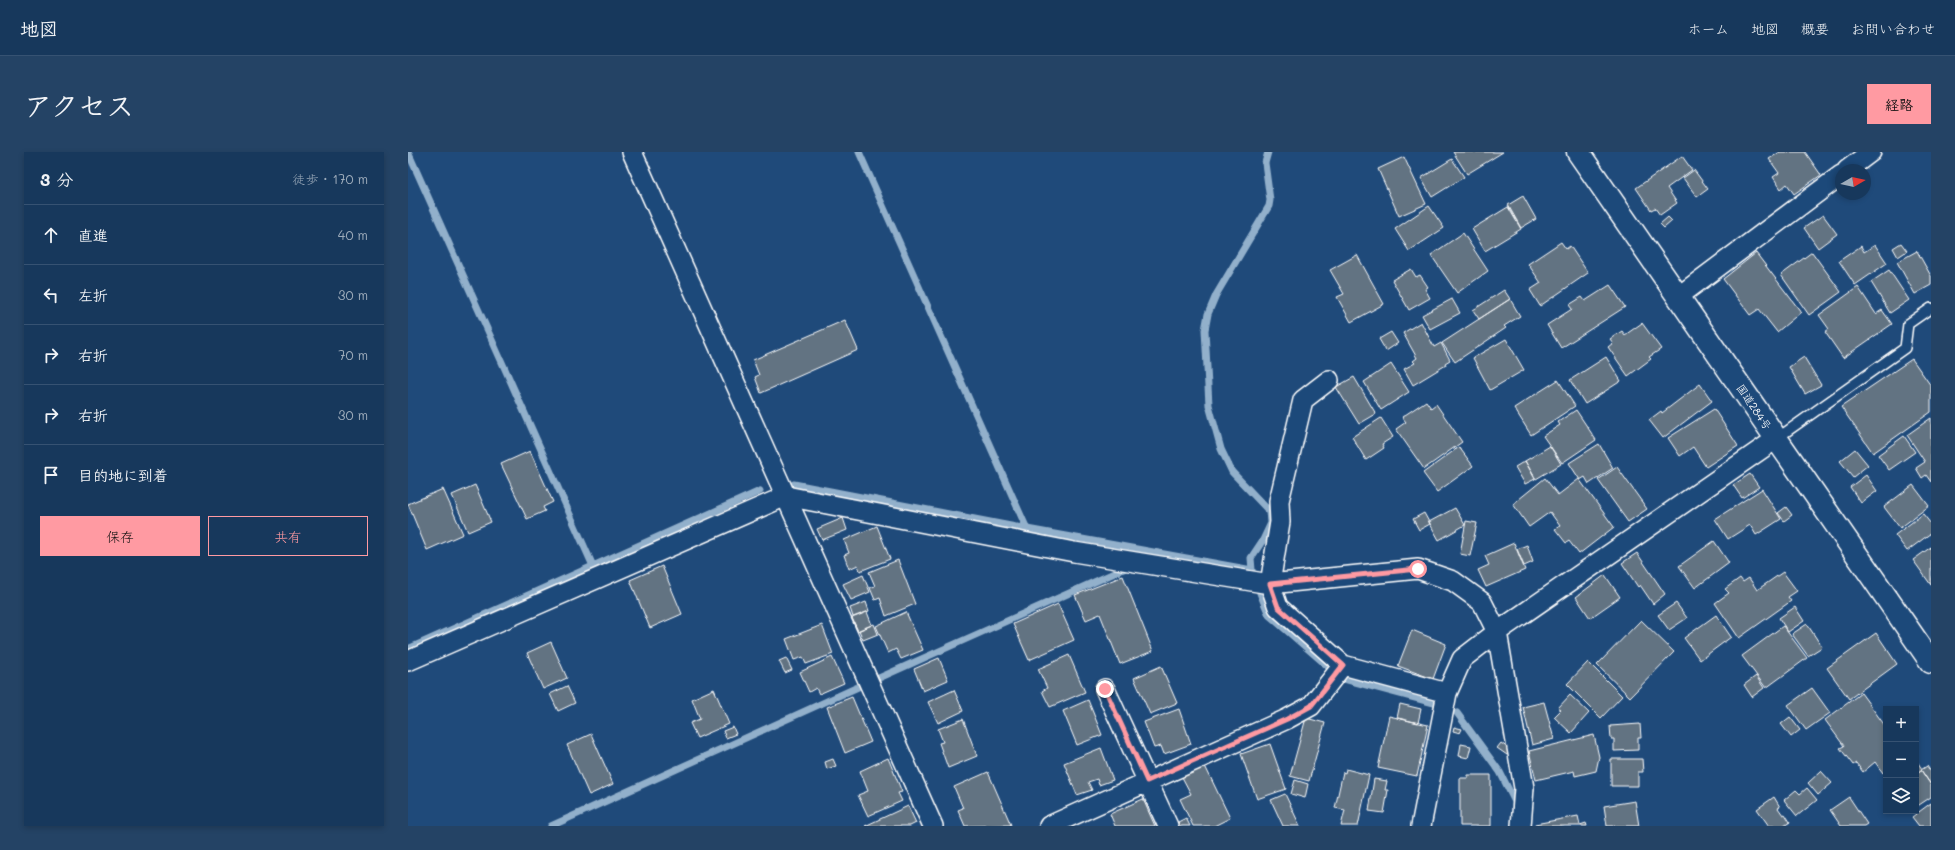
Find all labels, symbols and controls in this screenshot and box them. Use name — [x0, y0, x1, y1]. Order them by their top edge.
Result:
text: 地図 — [20, 16, 58, 41]
text: ホーム — [1688, 19, 1729, 38]
text: 地図 — [1751, 19, 1779, 38]
text: 概要 — [1801, 19, 1829, 38]
text: お問い合わせ — [1851, 19, 1935, 38]
button: 経路 — [1867, 84, 1931, 124]
text: アクセス — [24, 87, 134, 123]
north arrow — [1835, 164, 1871, 200]
text: 3 分 — [40, 168, 73, 190]
text: 徒歩 · 170 m — [292, 170, 368, 187]
icon: ahead — [40, 224, 62, 246]
text: 直進 — [78, 225, 108, 245]
text: 40 m — [338, 226, 368, 243]
icon: left — [40, 284, 62, 306]
text: 左折 — [78, 285, 108, 305]
text: 30 m — [338, 286, 368, 303]
icon: right — [40, 344, 62, 366]
text: 右折 — [78, 345, 108, 365]
text: 70 m — [338, 346, 368, 363]
street label: 国道284号 — [1734, 381, 1775, 433]
icon: right — [40, 404, 62, 426]
text: 右折 — [78, 405, 108, 425]
text: 30 m — [338, 406, 368, 423]
icon: arrive — [40, 464, 62, 486]
text: 目的地に到着 — [78, 465, 168, 485]
button: 保存 — [40, 516, 200, 556]
button: 共有 — [208, 516, 368, 556]
route start — [1409, 560, 1427, 578]
route end — [1096, 680, 1114, 698]
map controls — [1883, 706, 1919, 814]
button: + — [1883, 706, 1919, 742]
button: − — [1883, 742, 1919, 778]
button: layers — [1883, 778, 1919, 814]

